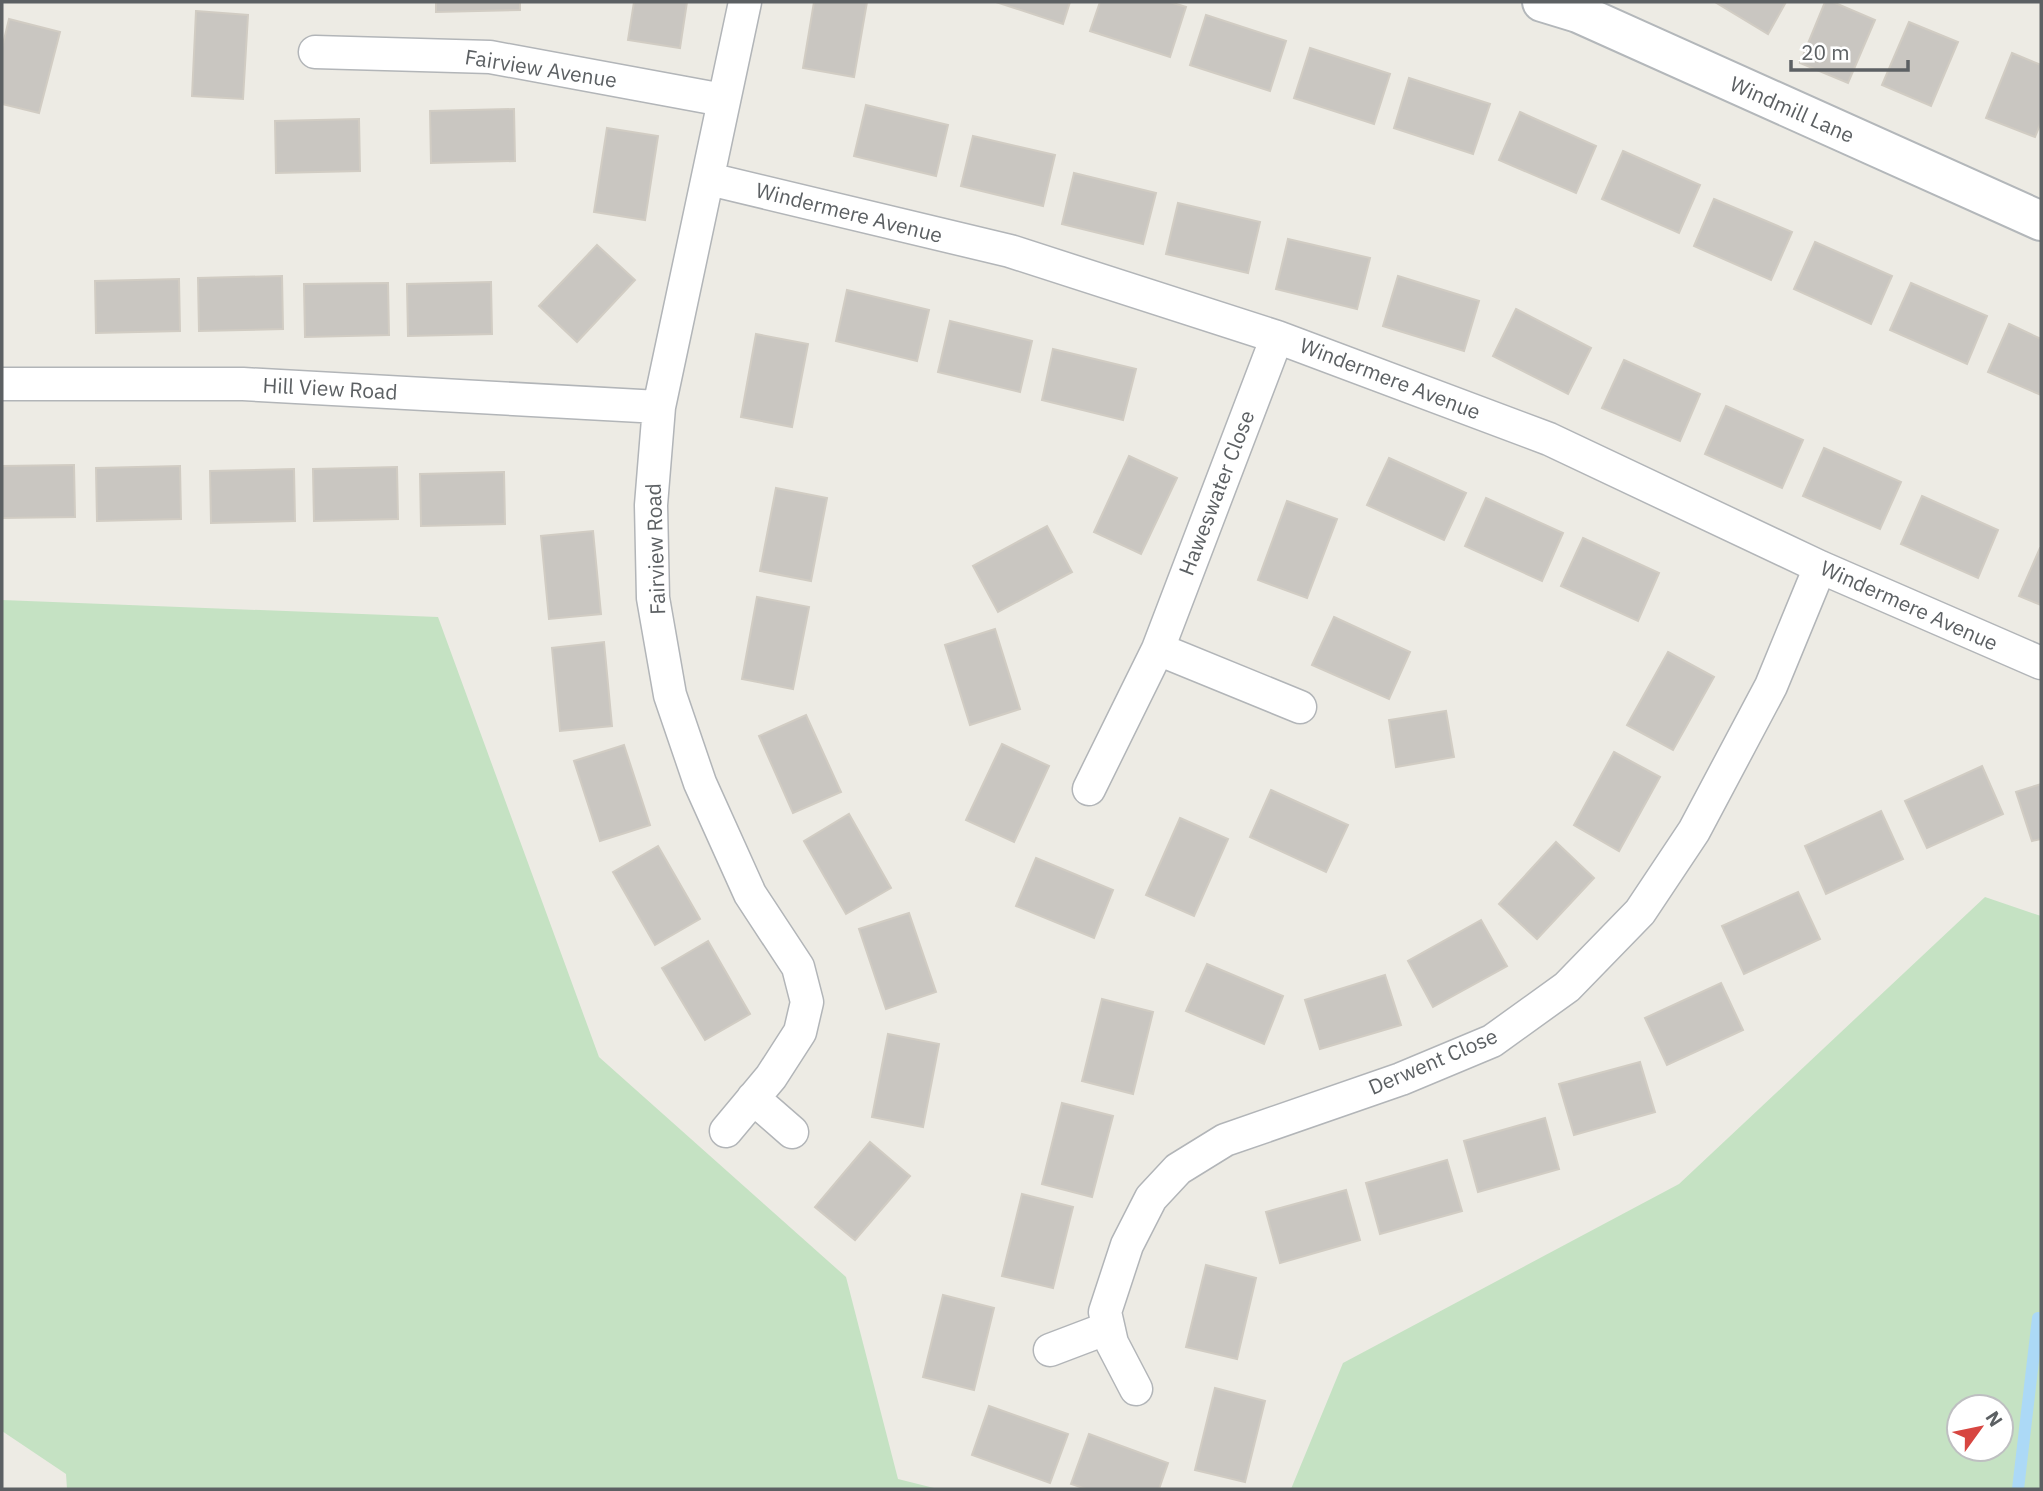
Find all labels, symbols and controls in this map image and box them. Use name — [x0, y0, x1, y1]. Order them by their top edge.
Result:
scale bar — [1791, 28, 1908, 72]
text: 20 m — [1801, 38, 1850, 66]
street label: Fairview Avenue — [463, 42, 619, 94]
street label: Windmill Lane — [1726, 69, 1859, 149]
street label: Windermere Avenue — [753, 175, 945, 249]
street label: Windermere Avenue — [1296, 331, 1485, 425]
street label: Hill View Road — [262, 370, 398, 406]
street label: Haweswater Close — [1172, 406, 1260, 579]
street label: Fairview Road — [639, 483, 671, 615]
street label: Windermere Avenue — [1816, 553, 2003, 657]
street label: Derwent Close — [1364, 1021, 1501, 1101]
north arrow — [1945, 1393, 2015, 1463]
text: N — [1980, 1406, 2008, 1431]

